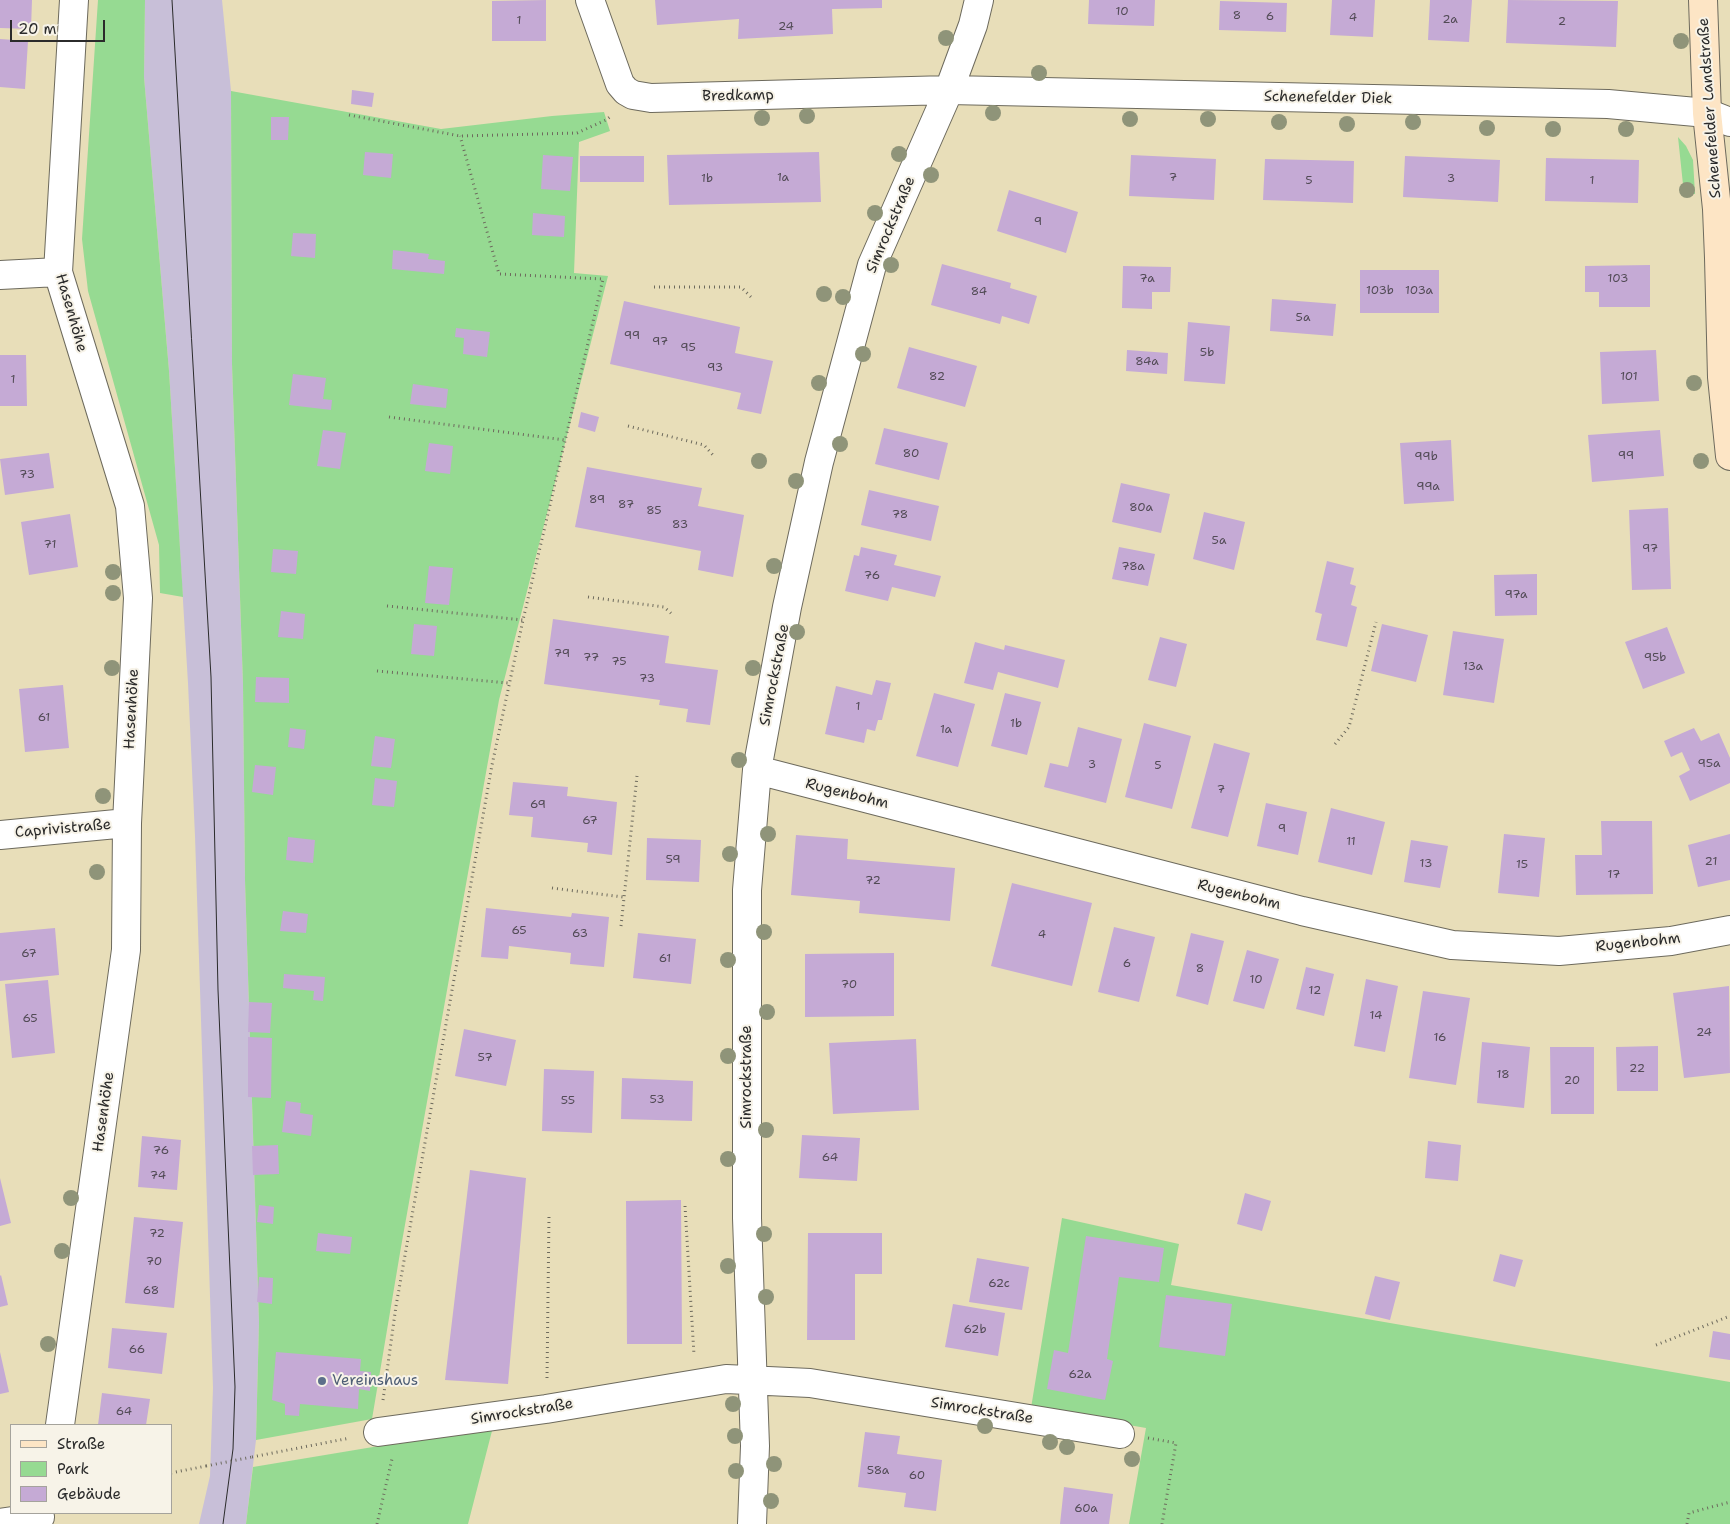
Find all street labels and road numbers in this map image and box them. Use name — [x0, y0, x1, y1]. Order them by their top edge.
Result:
street label: Schenefelder Landstraße — [1695, 17, 1725, 199]
street label: Bredkamp — [702, 86, 774, 106]
street label: Schenefelder Diek — [1264, 88, 1392, 108]
street label: Simrockstraße — [863, 174, 919, 276]
street label: Hasenhöhe — [51, 272, 91, 354]
street label: Simrockstraße — [756, 623, 794, 727]
street label: Hasenhöhe — [121, 668, 143, 750]
street label: Rugenbohm — [803, 775, 891, 813]
street label: Caprivistraße — [14, 816, 112, 842]
street label: Rugenbohm — [1195, 876, 1283, 914]
street label: Rugenbohm — [1595, 930, 1681, 956]
street label: Simrockstraße — [738, 1025, 756, 1129]
street label: Hasenhöhe — [89, 1071, 119, 1153]
street label: Simrockstraße — [930, 1394, 1034, 1428]
street label: Simrockstraße — [470, 1395, 574, 1429]

